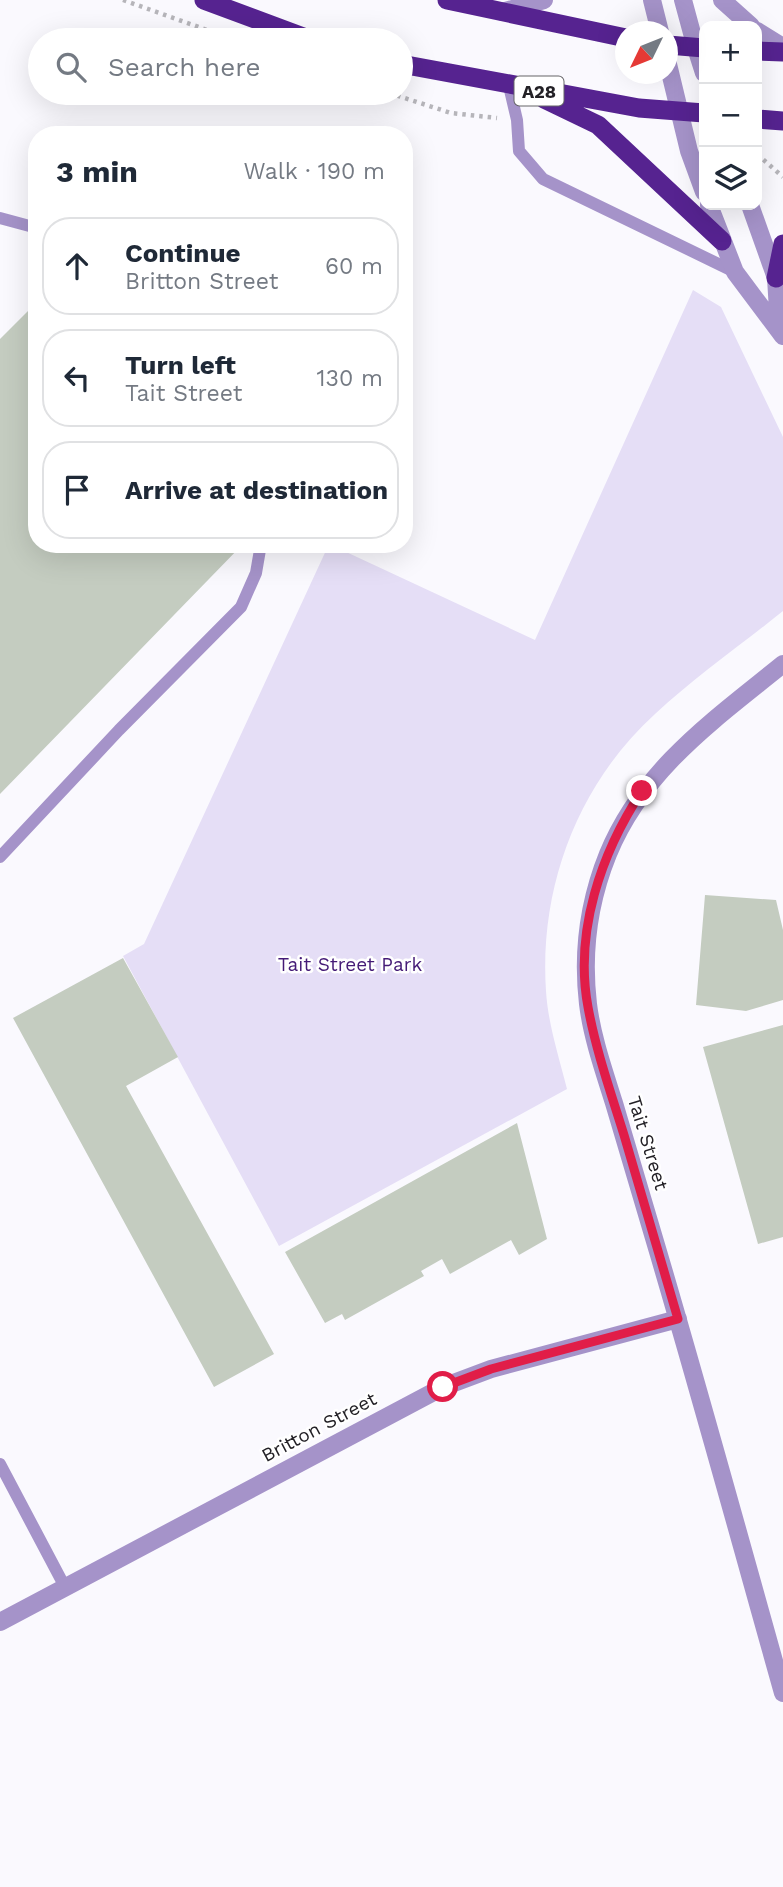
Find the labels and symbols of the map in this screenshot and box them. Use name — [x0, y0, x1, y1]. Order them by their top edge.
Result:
north arrow — [615, 21, 678, 84]
road number: A28 — [514, 76, 564, 106]
route end — [626, 775, 657, 806]
park label: Tait Street Park — [278, 953, 422, 976]
street label: Tait Street — [623, 1093, 673, 1193]
route start — [427, 1371, 458, 1402]
street label: Britton Street — [258, 1387, 380, 1467]

